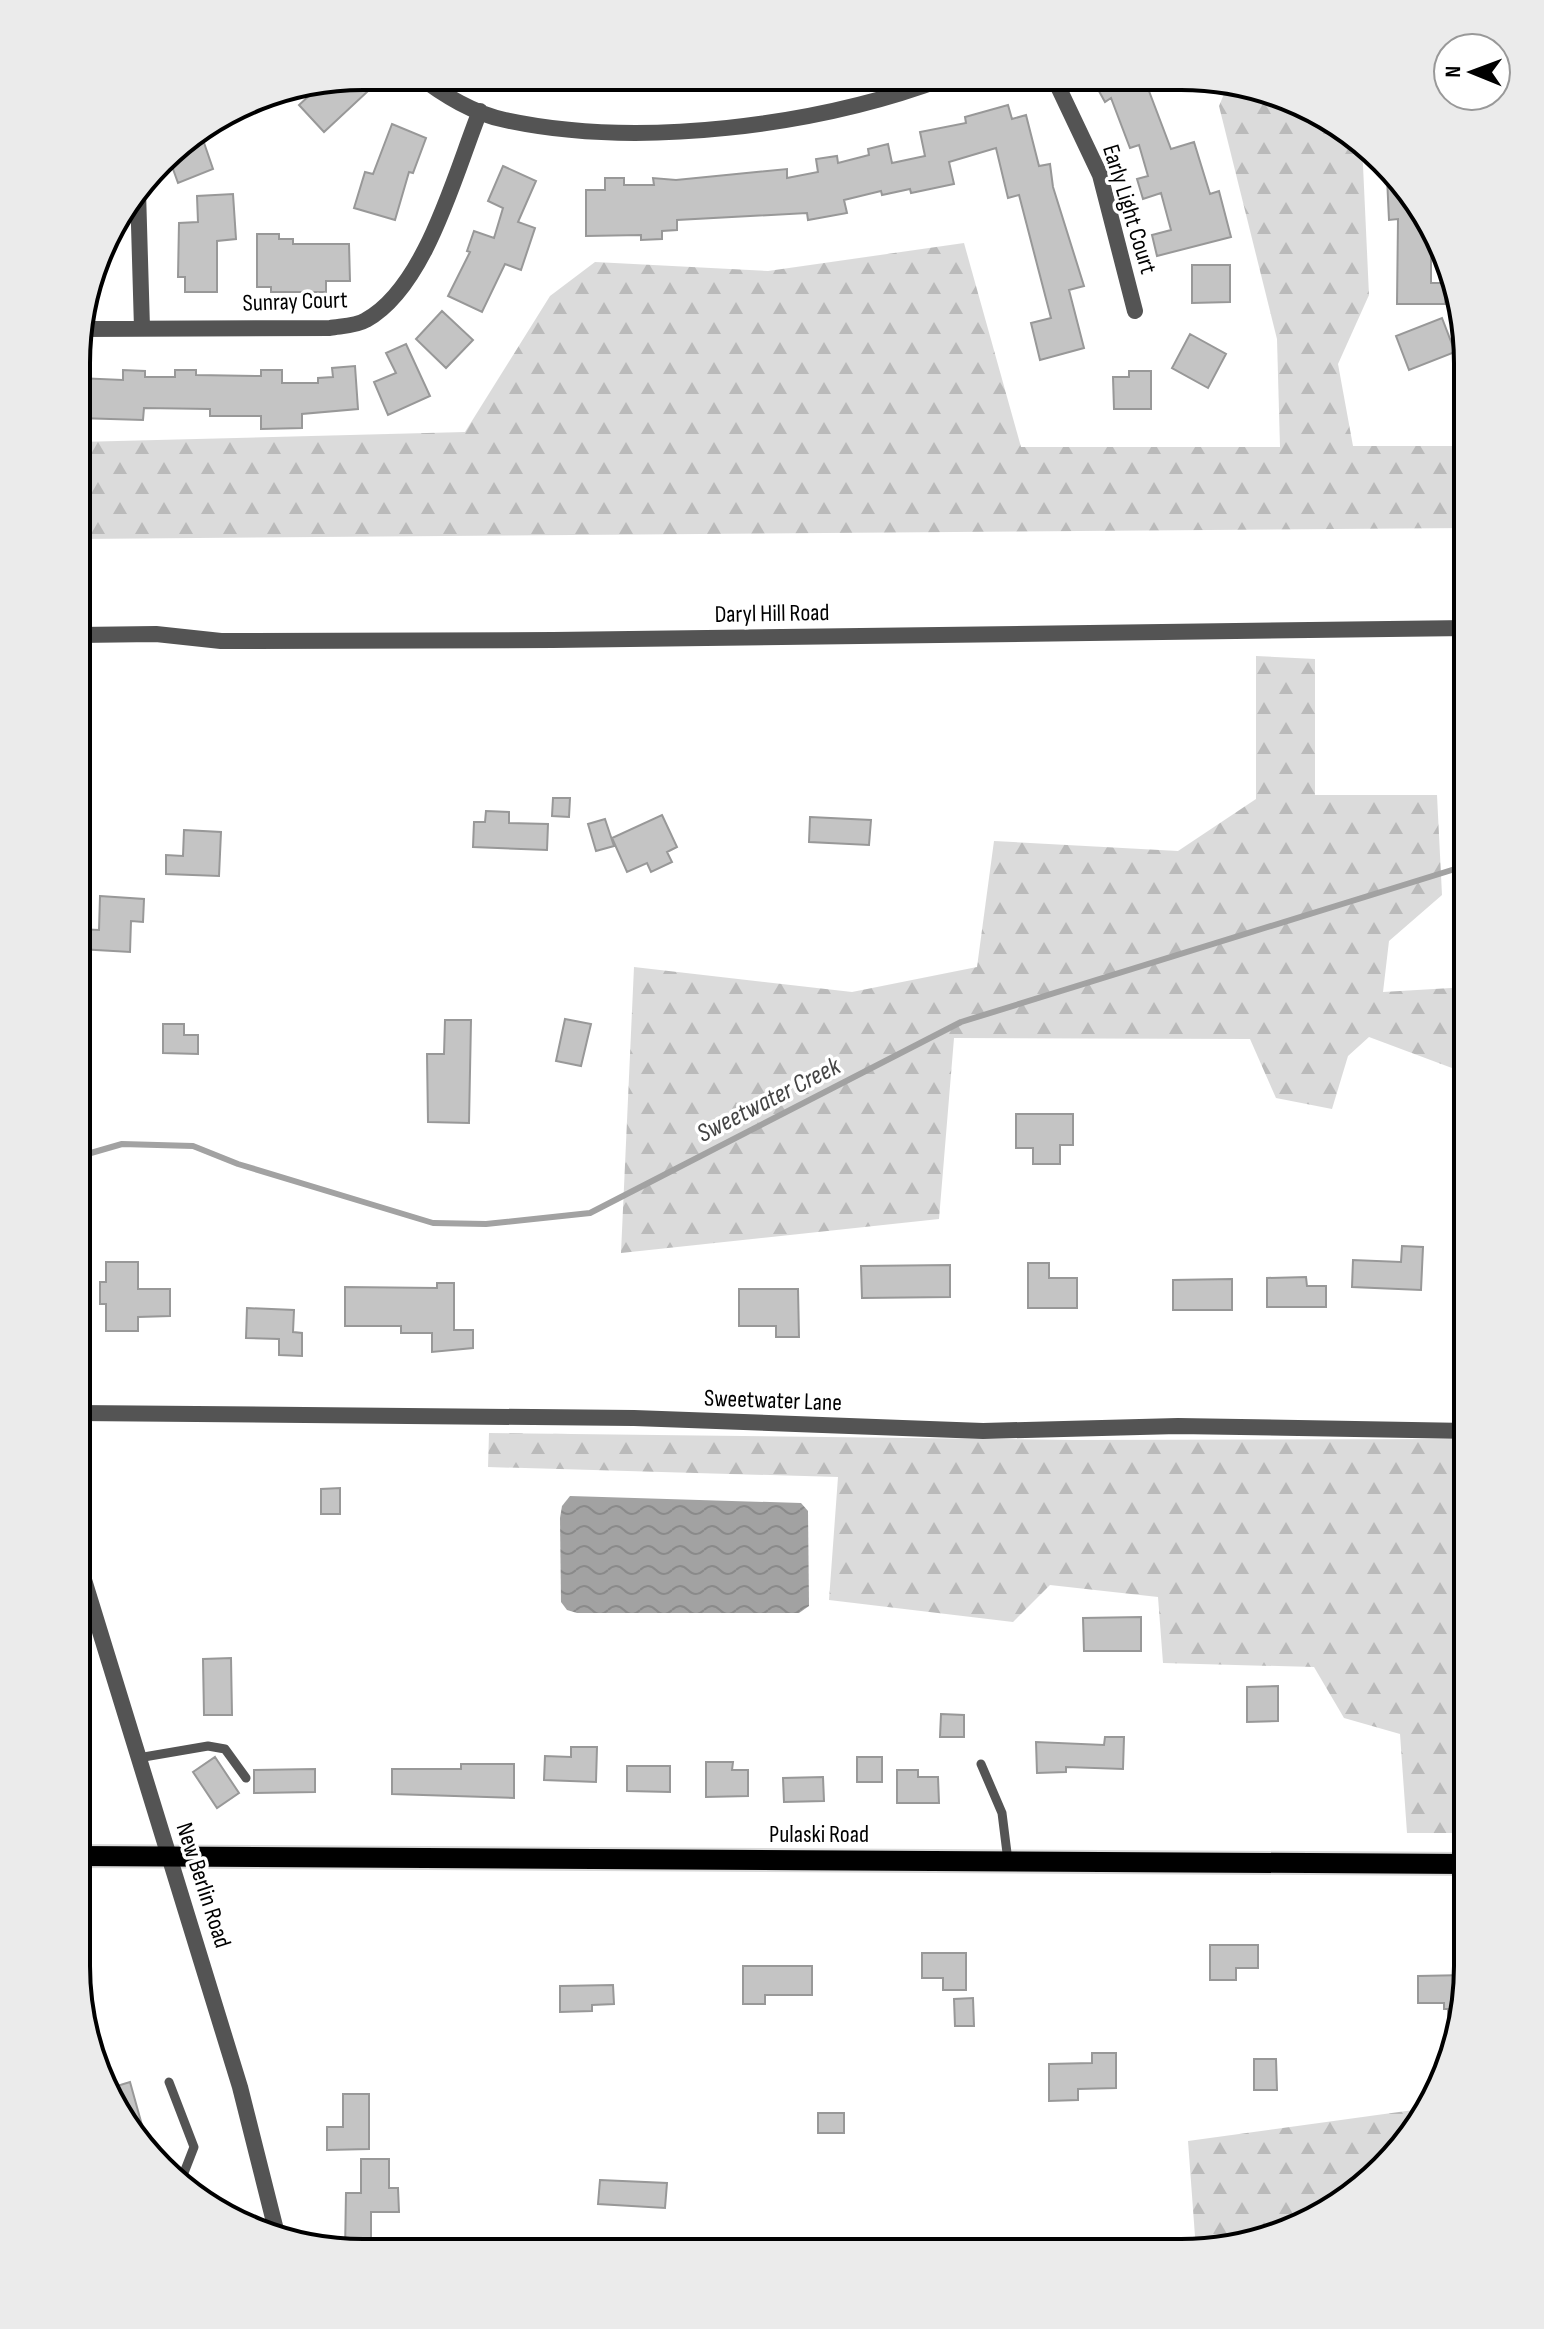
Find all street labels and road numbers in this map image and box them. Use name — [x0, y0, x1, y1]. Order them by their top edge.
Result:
street label: Early Light Court — [1096, 141, 1163, 277]
street label: Sunray Court — [242, 285, 348, 318]
street label: Daryl Hill Road — [714, 598, 830, 629]
street label: Sweetwater Lane — [703, 1384, 843, 1417]
street label: New Berlin Road — [170, 1819, 237, 1951]
street label: Pulaski Road — [769, 1820, 869, 1849]

